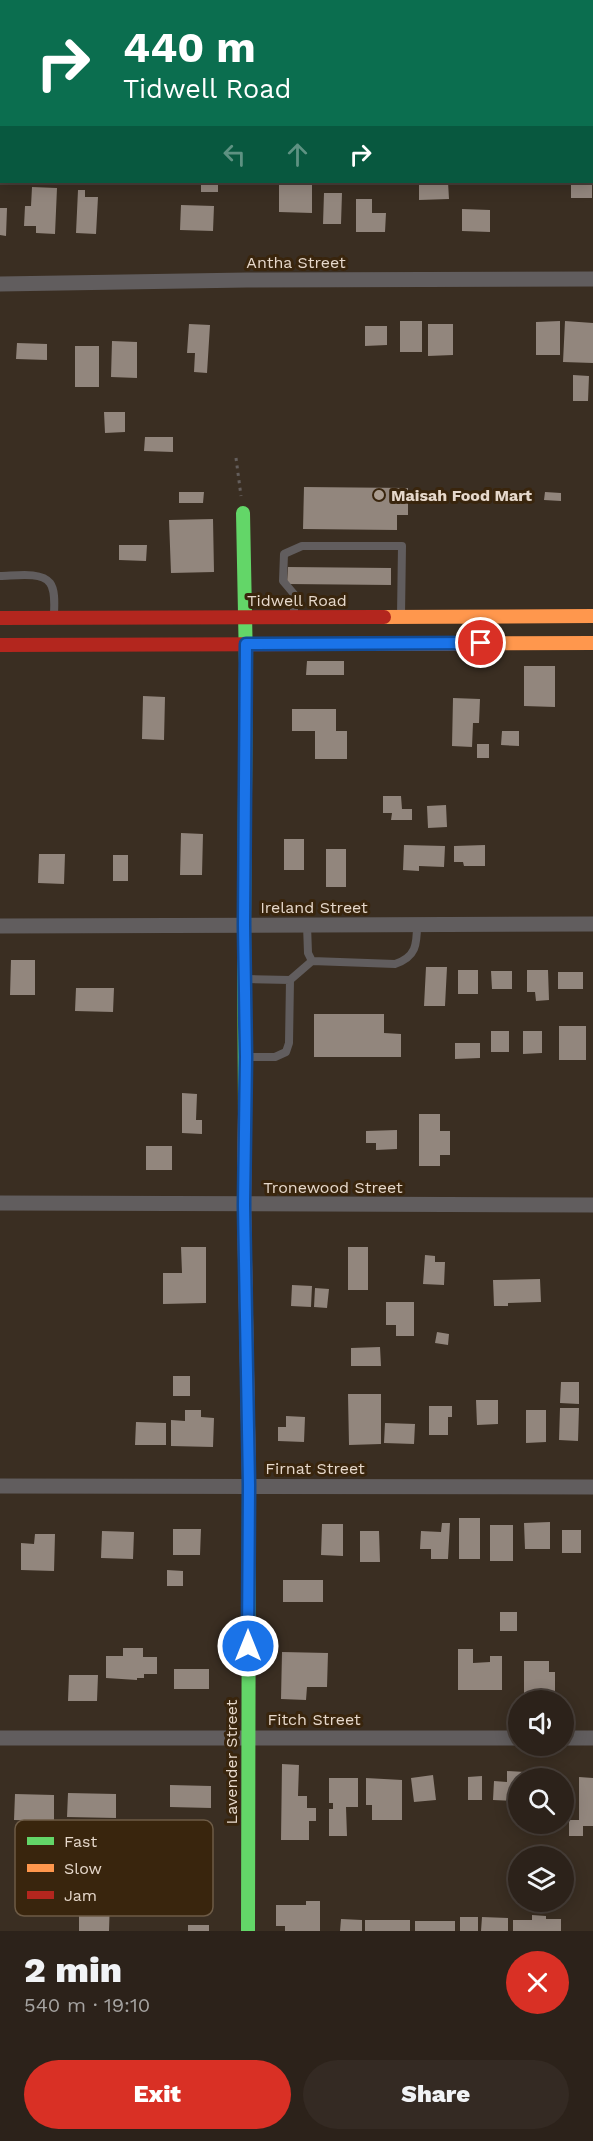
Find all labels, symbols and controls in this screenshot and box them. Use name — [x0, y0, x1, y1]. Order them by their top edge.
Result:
text: 440 m — [123, 23, 256, 72]
icon: right — [24, 24, 102, 102]
text: Tidwell Road — [123, 73, 291, 105]
icon: left — [218, 138, 251, 171]
icon: ahead — [281, 138, 314, 171]
icon: right — [344, 138, 377, 171]
street label: Antha Street — [246, 253, 346, 272]
place label: Maisah Food Mart — [391, 486, 532, 505]
marker: Maisah Food Mart — [372, 488, 386, 502]
street label: Tidwell Road — [247, 591, 347, 610]
pin — [455, 617, 506, 668]
icon: arrive — [464, 626, 497, 659]
street label: Ireland Street — [260, 898, 368, 917]
street label: Tronewood Street — [263, 1178, 403, 1197]
street label: Firnat Street — [265, 1459, 365, 1478]
position arrow — [216, 1614, 280, 1678]
map controls — [508, 1690, 574, 1912]
button: sound — [508, 1690, 574, 1756]
street label: Lavender Street — [222, 1699, 241, 1824]
street label: Fitch Street — [267, 1710, 361, 1729]
button: search — [508, 1768, 574, 1834]
legend — [15, 1820, 213, 1916]
text: Fast — [64, 1832, 97, 1851]
button: layers — [508, 1846, 574, 1912]
text: Slow — [64, 1859, 102, 1878]
text: Jam — [64, 1886, 97, 1905]
text: 2 min — [24, 1949, 122, 1991]
button: close — [506, 1951, 569, 2014]
text: 540 m · 19:10 — [24, 1993, 150, 2017]
button: Exit — [24, 2060, 291, 2129]
button: Share — [303, 2060, 569, 2129]

